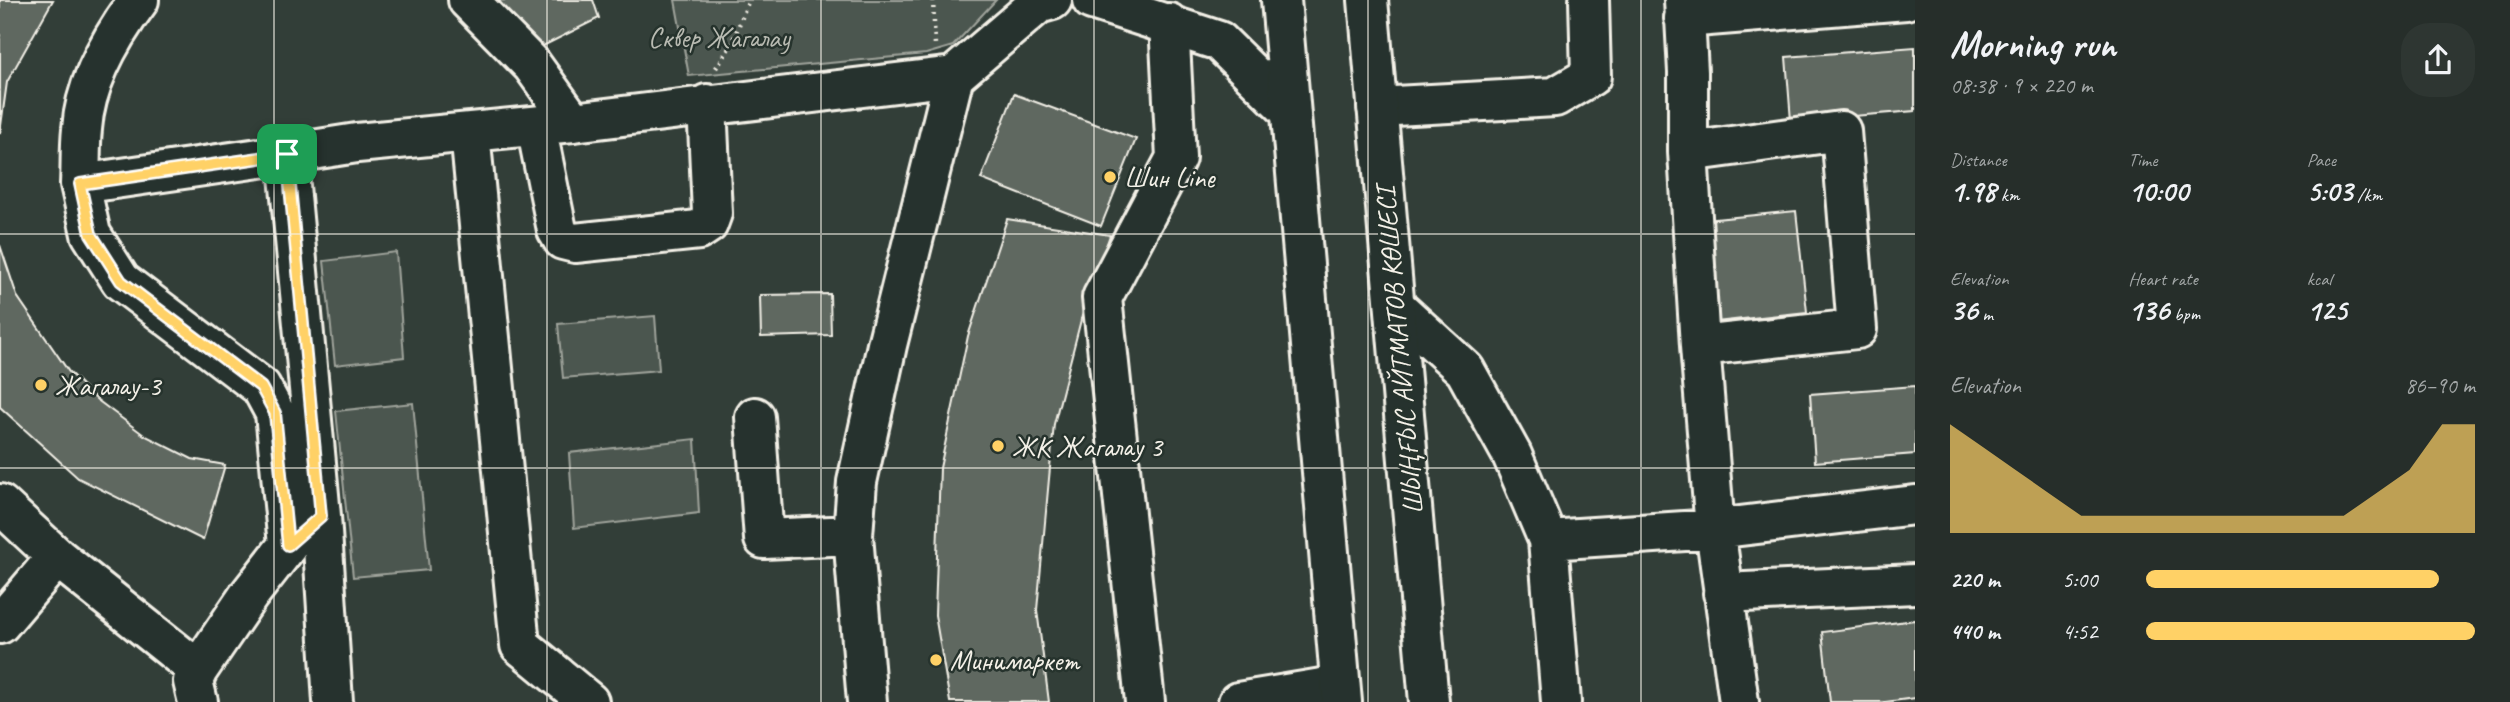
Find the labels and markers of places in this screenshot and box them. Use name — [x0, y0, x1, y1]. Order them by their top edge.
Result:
pin — [257, 124, 317, 184]
place label: Шин Line — [1124, 160, 1216, 195]
marker: Шин Line — [1102, 169, 1118, 185]
place label: Жагалау-3 — [55, 368, 163, 403]
marker: Жагалау-3 — [33, 377, 49, 393]
place label: ЖК Жагалау 3 — [1012, 429, 1165, 464]
marker: ЖК Жагалау 3 — [990, 438, 1006, 454]
place label: Минимаркет — [950, 643, 1081, 678]
marker: Минимаркет — [928, 652, 944, 668]

